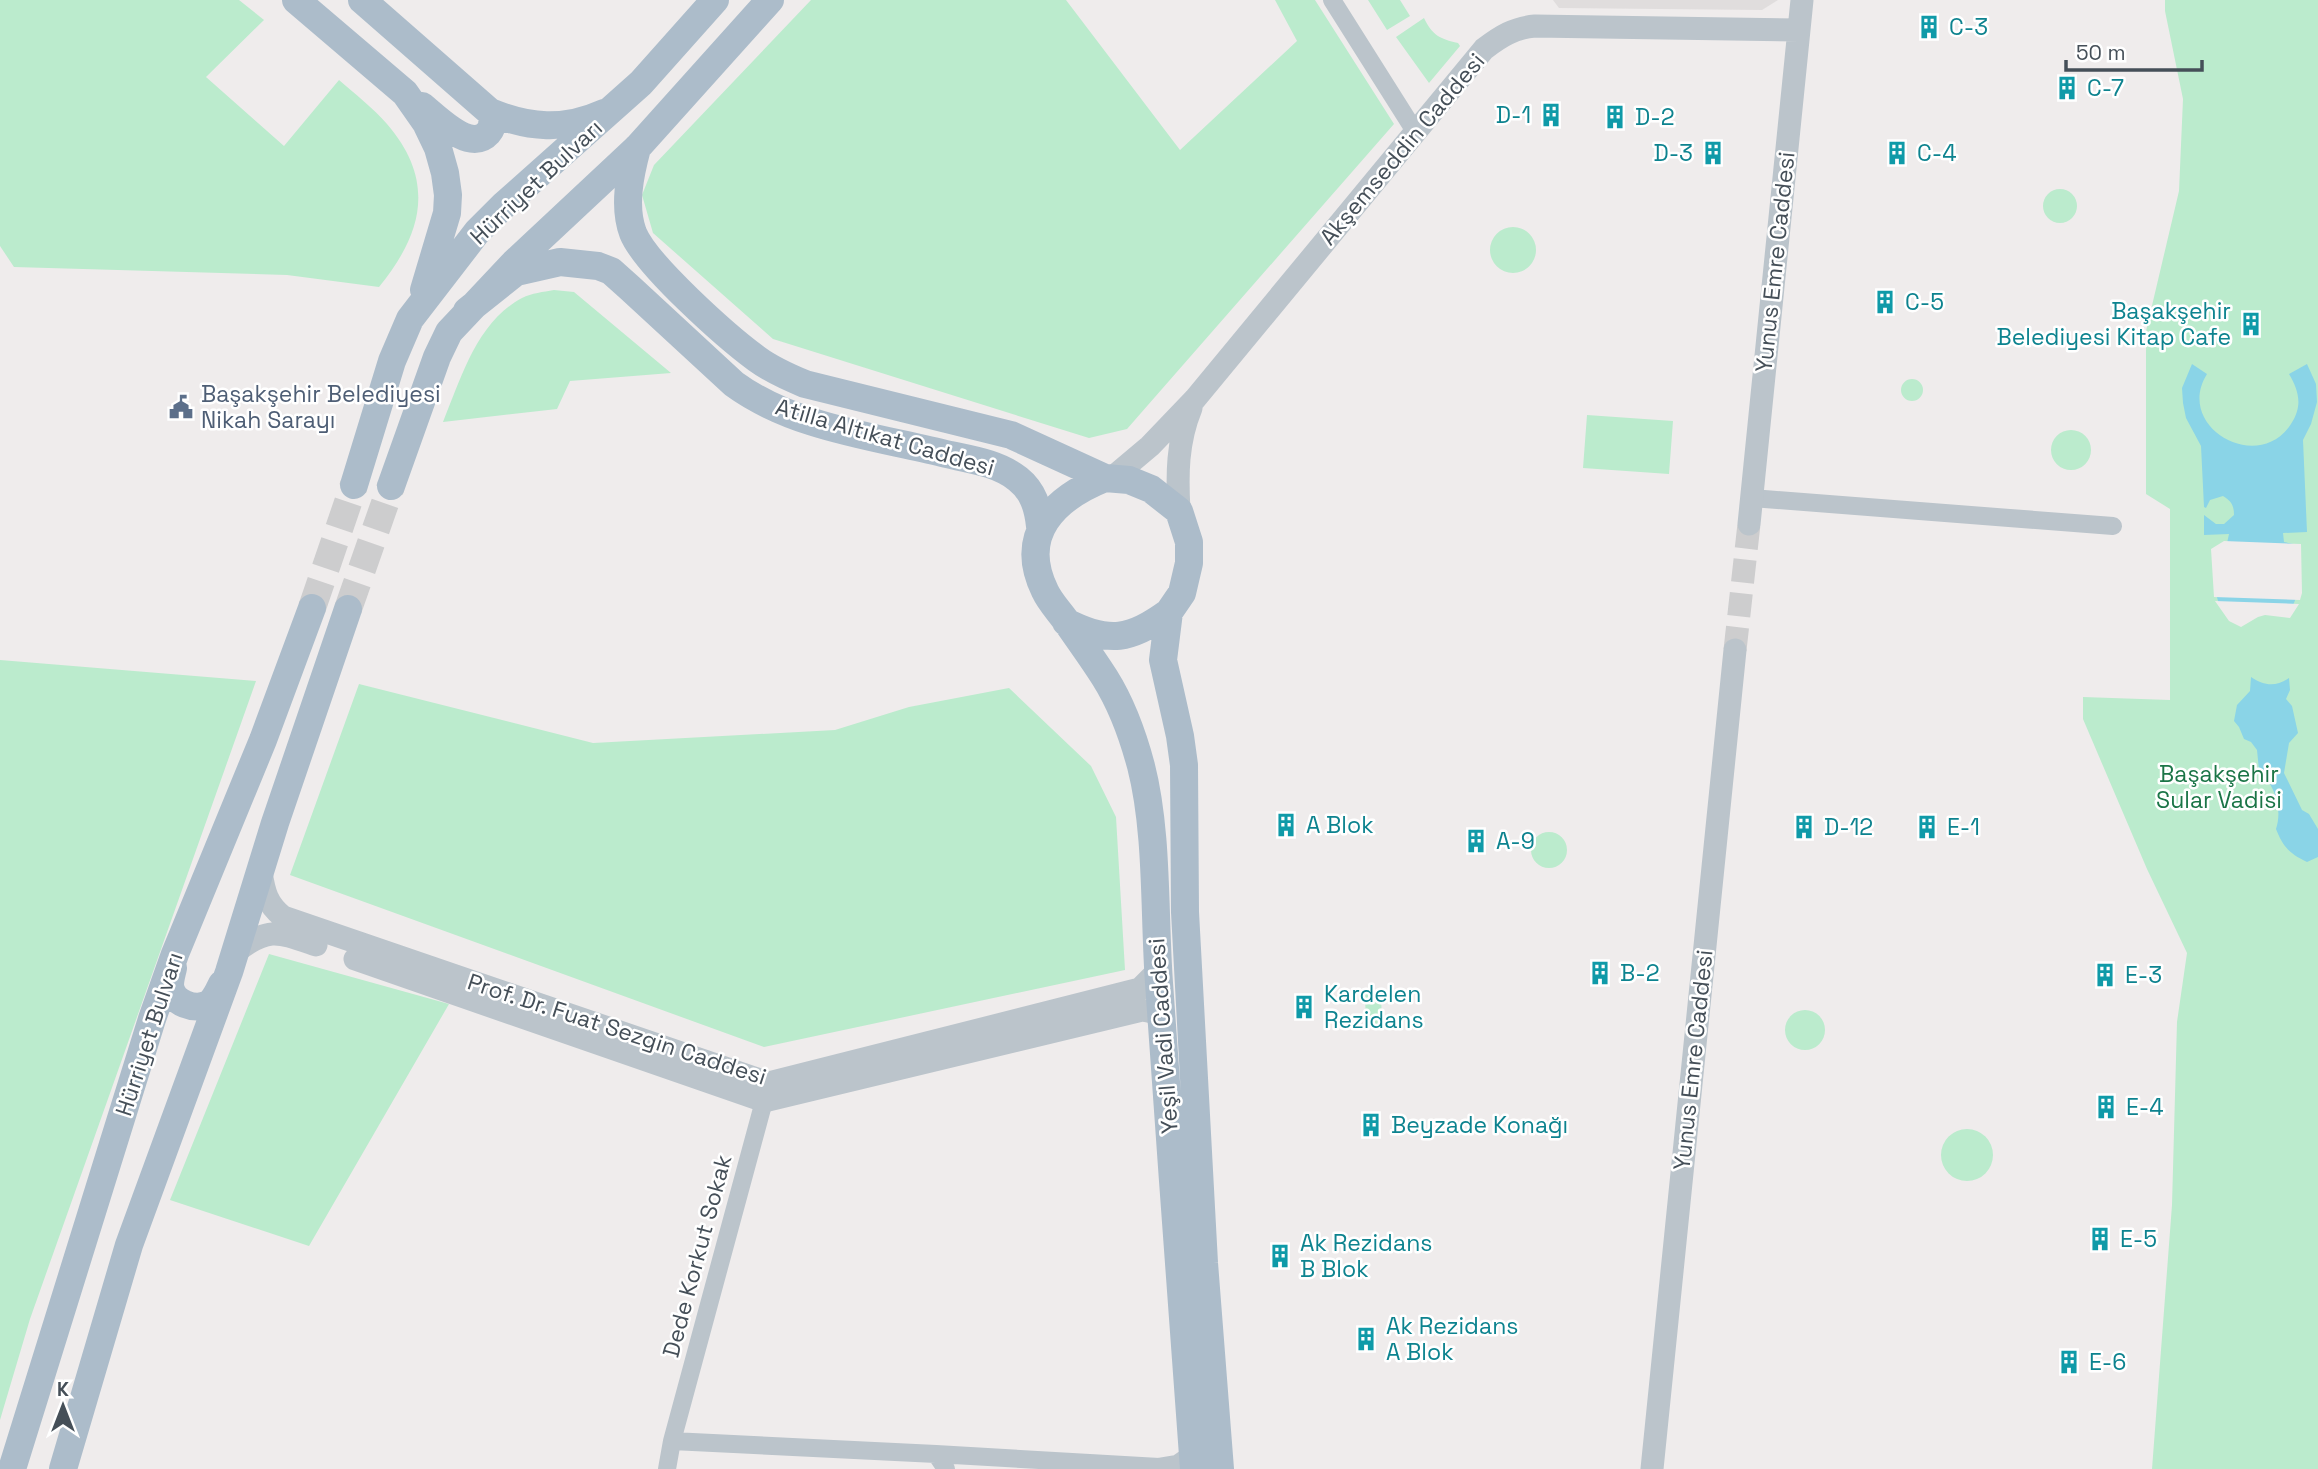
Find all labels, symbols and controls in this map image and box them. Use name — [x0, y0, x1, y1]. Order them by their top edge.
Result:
place label: C-3 — [1949, 12, 1988, 42]
building icon: C-3 — [1915, 13, 1943, 41]
scale bar — [2066, 28, 2202, 72]
text: 50 m — [2076, 39, 2126, 66]
street label: Akşemseddin Caddesi — [1313, 47, 1491, 251]
place label: C-7 — [2087, 73, 2124, 103]
building icon: C-7 — [2053, 74, 2081, 102]
place label: D-1 — [1496, 100, 1531, 130]
building icon: D-1 — [1537, 101, 1565, 129]
place label: D-2 — [1635, 102, 1675, 132]
building icon: D-2 — [1601, 103, 1629, 131]
street label: Hürriyet Bulvarı — [463, 113, 609, 251]
place label: D-3 — [1653, 138, 1693, 168]
place label: C-4 — [1917, 138, 1957, 168]
building icon: D-3 — [1699, 139, 1727, 167]
building icon: C-4 — [1883, 139, 1911, 167]
street label: Yunus Emre Caddesi — [1748, 150, 1802, 374]
place label: C-5 — [1905, 287, 1944, 317]
building icon: C-5 — [1871, 288, 1899, 316]
place label: Başakşehir Belediyesi Kitap Cafe — [1997, 296, 2231, 352]
building icon: Başakşehir Belediyesi Kitap Cafe — [2237, 310, 2265, 338]
place label: Başakşehir Belediyesi Nikah Sarayı — [201, 379, 441, 435]
street label: Atilla Altıkat Caddesi — [772, 391, 998, 483]
public building icon: Başakşehir Belediyesi Nikah Sarayı — [167, 393, 195, 421]
park label: Başakşehir Sular Vadisi — [2156, 759, 2282, 815]
place label: A Blok — [1306, 810, 1374, 840]
building icon: A Blok — [1272, 811, 1300, 839]
place label: D-12 — [1824, 812, 1873, 842]
place label: E-1 — [1947, 812, 1980, 842]
building icon: D-12 — [1790, 813, 1818, 841]
building icon: E-1 — [1913, 813, 1941, 841]
place label: A-9 — [1496, 826, 1535, 856]
building icon: A-9 — [1462, 827, 1490, 855]
street label: Yeşil Vadi Caddesi — [1141, 937, 1185, 1135]
street label: Hürriyet Bulvarı — [108, 948, 190, 1120]
street label: Yunus Emre Caddesi — [1666, 948, 1720, 1172]
place label: B-2 — [1620, 958, 1660, 988]
building icon: B-2 — [1586, 959, 1614, 987]
place label: E-3 — [2125, 960, 2162, 990]
building icon: E-3 — [2091, 961, 2119, 989]
street label: Prof. Dr. Fuat Sezgin Caddesi — [464, 966, 770, 1092]
place label: Kardelen Rezidans — [1324, 979, 1424, 1035]
building icon: Kardelen Rezidans — [1290, 993, 1318, 1021]
place label: E-4 — [2126, 1092, 2164, 1122]
building icon: E-4 — [2092, 1093, 2120, 1121]
place label: Beyzade Konağı — [1391, 1110, 1568, 1140]
building icon: Beyzade Konağı — [1357, 1111, 1385, 1139]
street label: Dede Korkut Sokak — [656, 1151, 738, 1361]
place label: E-5 — [2120, 1224, 2157, 1254]
building icon: E-5 — [2086, 1225, 2114, 1253]
place label: Ak Rezidans B Blok — [1300, 1228, 1432, 1284]
building icon: Ak Rezidans B Blok — [1266, 1242, 1294, 1270]
place label: Ak Rezidans A Blok — [1386, 1311, 1518, 1367]
building icon: Ak Rezidans A Blok — [1352, 1325, 1380, 1353]
place label: E-6 — [2089, 1347, 2126, 1377]
building icon: E-6 — [2055, 1348, 2083, 1376]
north arrow — [28, 1371, 98, 1441]
text: K — [57, 1377, 69, 1402]

